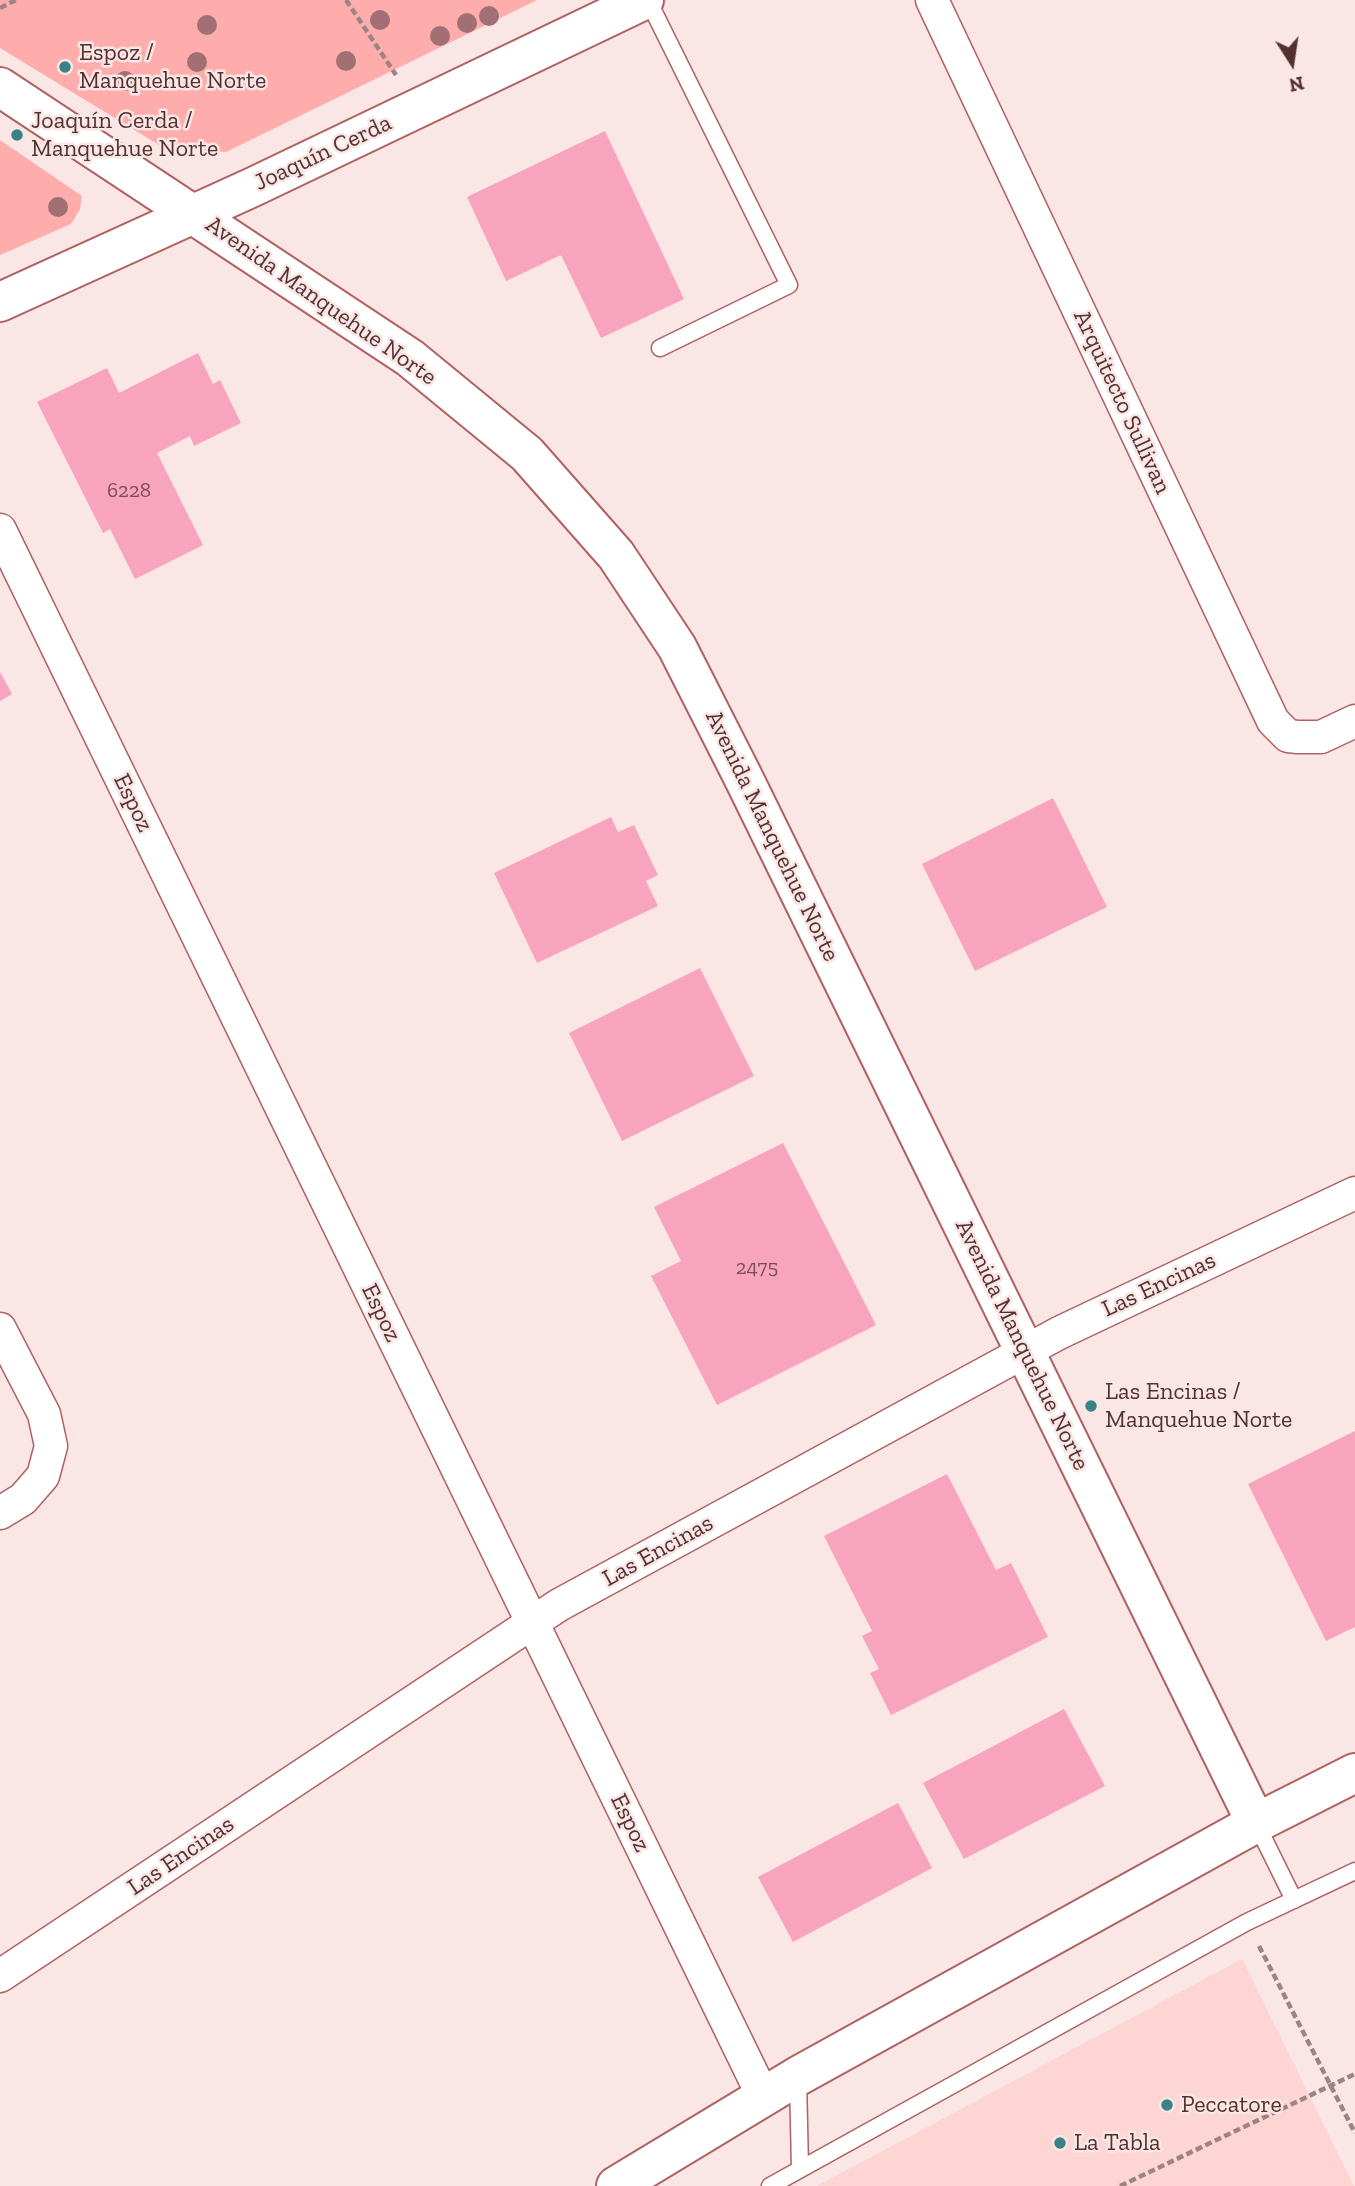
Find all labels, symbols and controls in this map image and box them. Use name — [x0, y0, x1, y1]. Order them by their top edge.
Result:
north arrow — [1257, 28, 1327, 98]
place label: Espoz / Manquehue Norte — [79, 39, 266, 95]
marker: Espoz / Manquehue Norte — [57, 59, 73, 75]
text: N — [1287, 71, 1306, 97]
place label: Joaquín Cerda / Manquehue Norte — [31, 107, 218, 163]
street label: Joaquín Cerda — [250, 109, 396, 197]
marker: Joaquín Cerda / Manquehue Norte — [9, 127, 25, 143]
street label: Avenida Manquehue Norte — [200, 210, 442, 392]
street label: Arquitecto Sullivan — [1067, 305, 1177, 499]
house number: 6228 — [107, 478, 151, 504]
street label: Avenida Manquehue Norte — [699, 706, 845, 966]
street label: Espoz — [107, 769, 159, 837]
street label: Avenida Manquehue Norte — [949, 1215, 1095, 1475]
street label: Las Encinas — [1098, 1246, 1220, 1324]
house number: 2475 — [736, 1255, 778, 1281]
street label: Espoz — [355, 1279, 407, 1347]
place label: Las Encinas / Manquehue Norte — [1105, 1378, 1292, 1434]
marker: Las Encinas / Manquehue Norte — [1083, 1398, 1099, 1414]
street label: Las Encinas — [598, 1509, 718, 1593]
street label: Espoz — [604, 1789, 656, 1857]
street label: Las Encinas — [122, 1810, 240, 1902]
place label: Peccatore — [1181, 2091, 1282, 2119]
marker: Peccatore — [1159, 2097, 1175, 2113]
place label: La Tabla — [1074, 2129, 1161, 2157]
marker: La Tabla — [1052, 2135, 1068, 2151]

